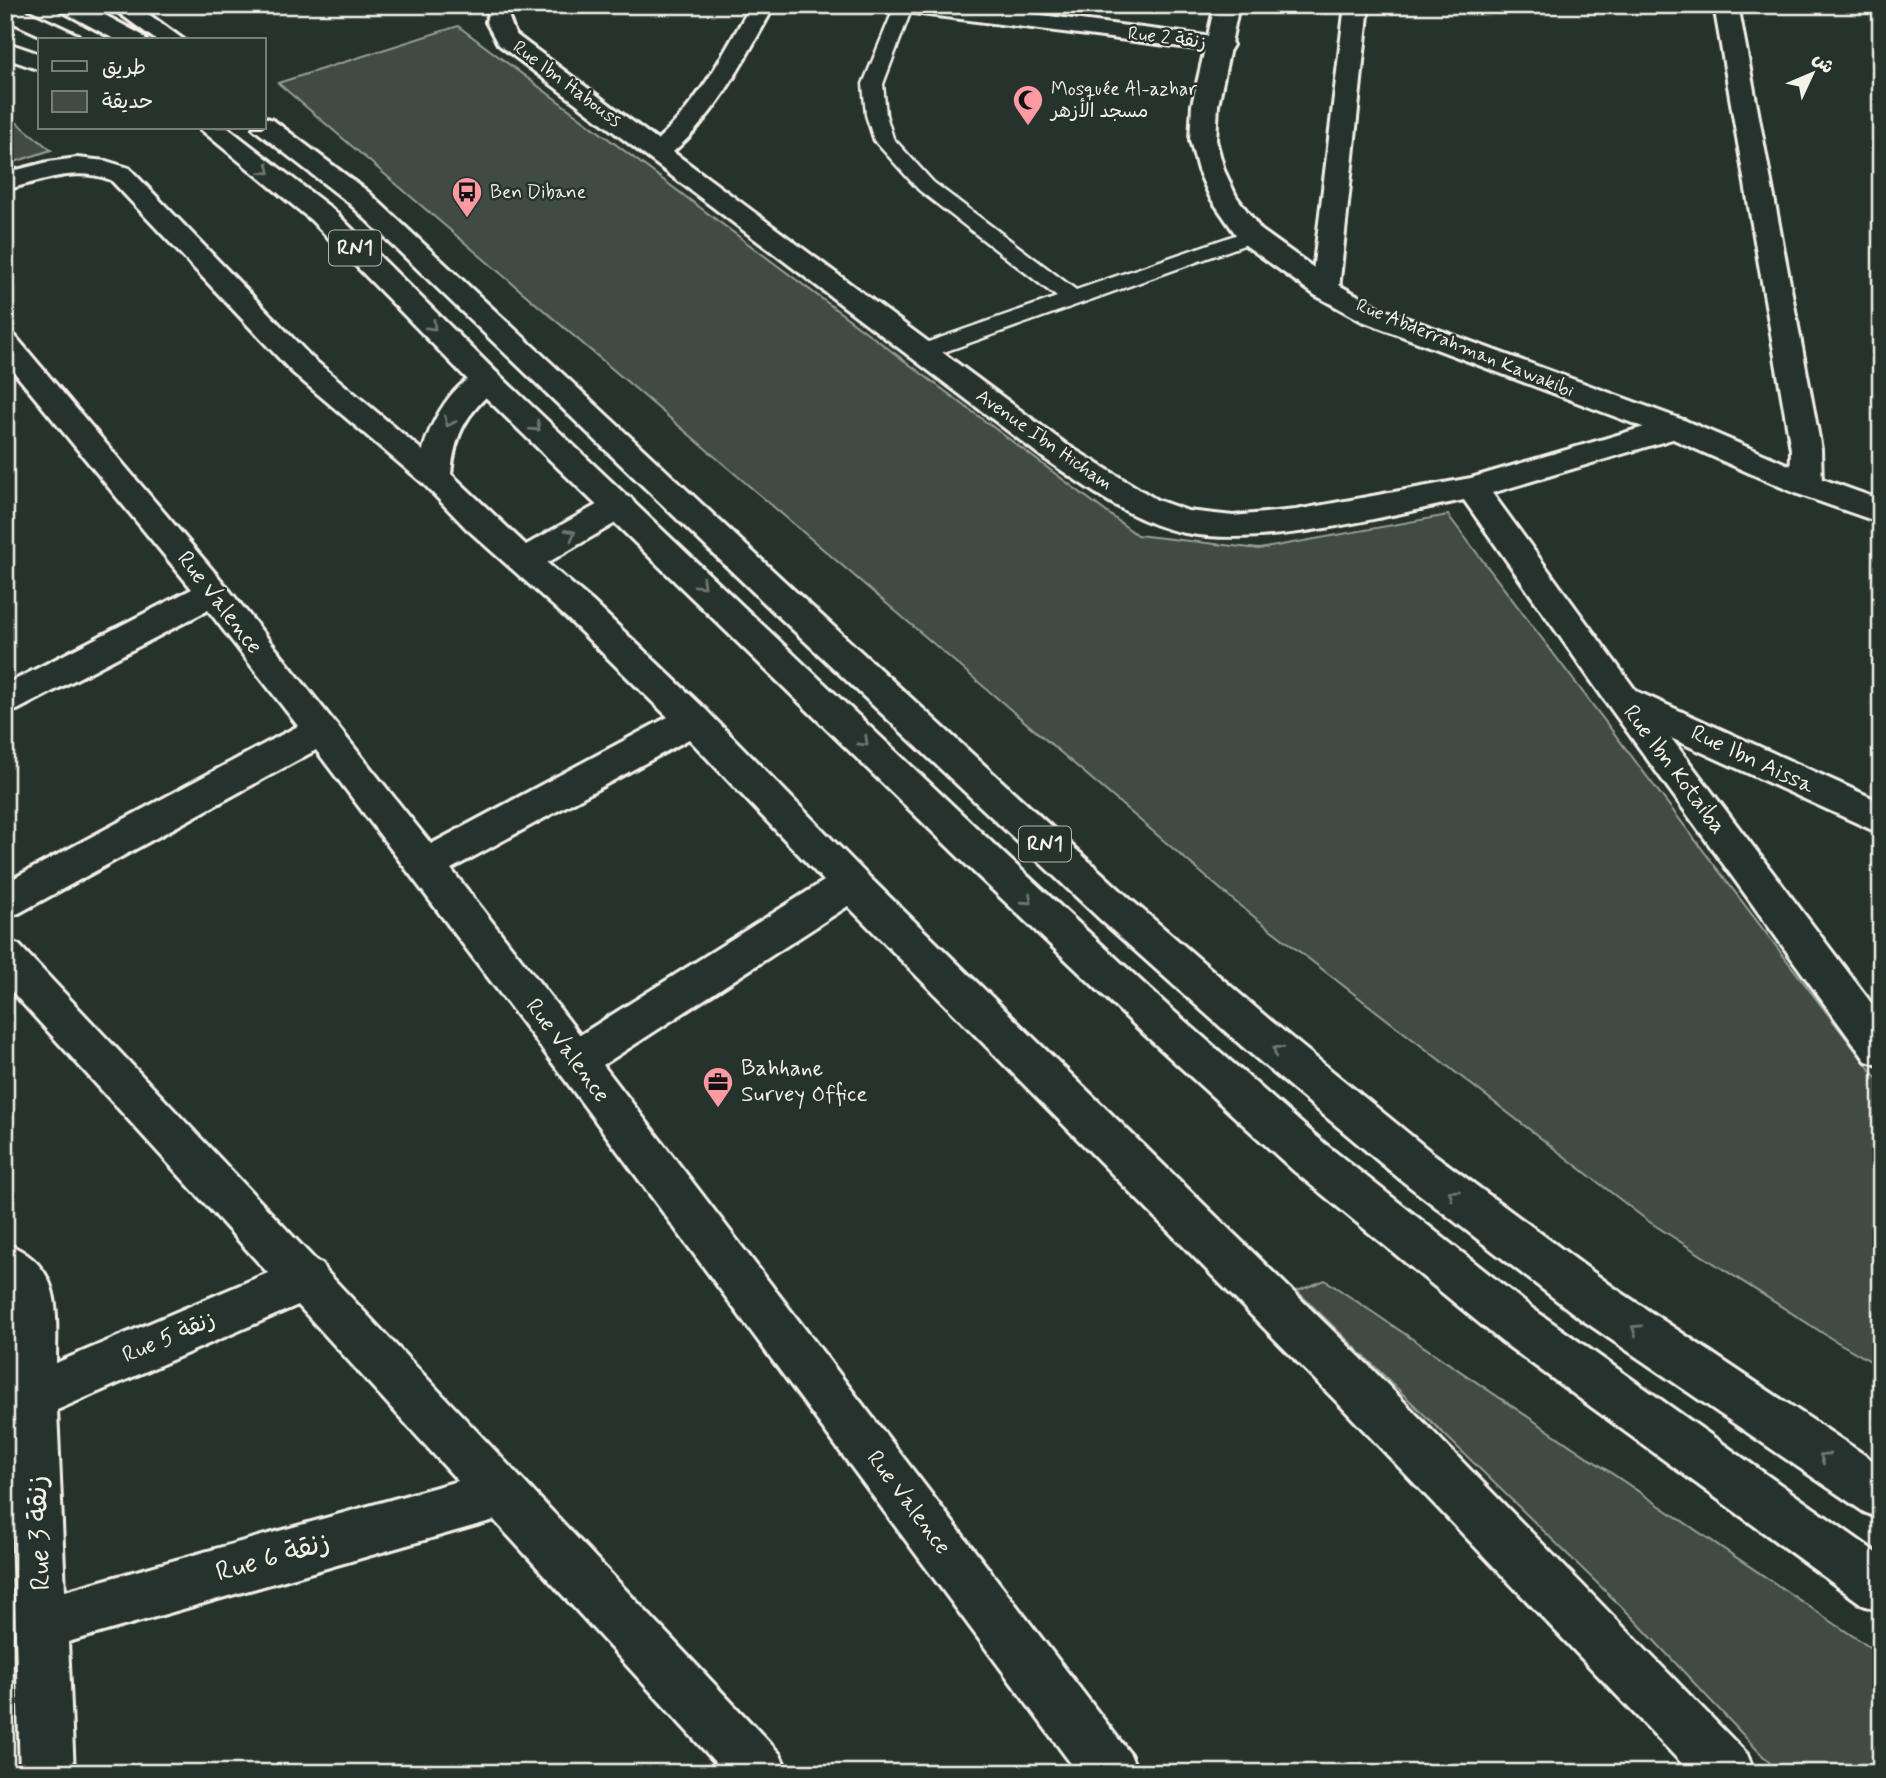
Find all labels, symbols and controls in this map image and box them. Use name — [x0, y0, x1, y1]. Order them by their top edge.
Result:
street label: Rue 2 زنقة — [1126, 21, 1208, 55]
street label: Rue Ibn Habouss — [507, 35, 627, 133]
legend — [38, 38, 266, 130]
north arrow — [1778, 38, 1848, 108]
text: ش — [1807, 47, 1839, 80]
text: طريق — [102, 54, 146, 82]
place label: Mosquée Al-azhar مسجد الأزهر — [1049, 77, 1197, 124]
mosque icon: Mosquée Al-azhar مسجد الأزهر — [1011, 83, 1045, 127]
text: حديقة — [102, 88, 153, 116]
one-way arrow — [258, 162, 270, 175]
bus stop icon: Ben Dibane — [450, 175, 484, 219]
place label: Ben Dibane — [490, 180, 586, 205]
road number: RN1 — [329, 230, 381, 266]
street label: Rue Abderrahman Kawakibi — [1352, 293, 1578, 403]
one-way arrow — [423, 317, 436, 330]
street label: Avenue Ibn Hicham — [971, 384, 1117, 496]
one-way arrow — [443, 415, 457, 427]
one-way arrow — [528, 419, 541, 431]
one-way arrow — [563, 529, 576, 542]
street label: Rue Valence — [169, 545, 269, 661]
one-way arrow — [692, 576, 705, 589]
street label: Rue Ibn Kotaiba — [1616, 699, 1732, 841]
street label: Rue Ibn Aissa — [1686, 718, 1818, 802]
one-way arrow — [856, 734, 869, 747]
road number: RN1 — [1019, 826, 1071, 862]
one-way arrow — [1020, 891, 1033, 904]
street label: Rue Valence — [518, 993, 616, 1109]
one-way arrow — [1272, 1046, 1285, 1058]
place label: Bahhane Survey Office — [741, 1054, 868, 1110]
office icon: Bahhane Survey Office — [701, 1065, 735, 1109]
one-way arrow — [1449, 1189, 1461, 1202]
street label: Rue 5 زنقة — [118, 1305, 220, 1371]
one-way arrow — [1631, 1325, 1644, 1338]
street label: Rue Valence — [859, 1445, 957, 1561]
one-way arrow — [1819, 1453, 1832, 1465]
street label: Rue 3 زنقة — [19, 1475, 61, 1591]
street label: Rue 6 زنقة — [212, 1524, 334, 1592]

